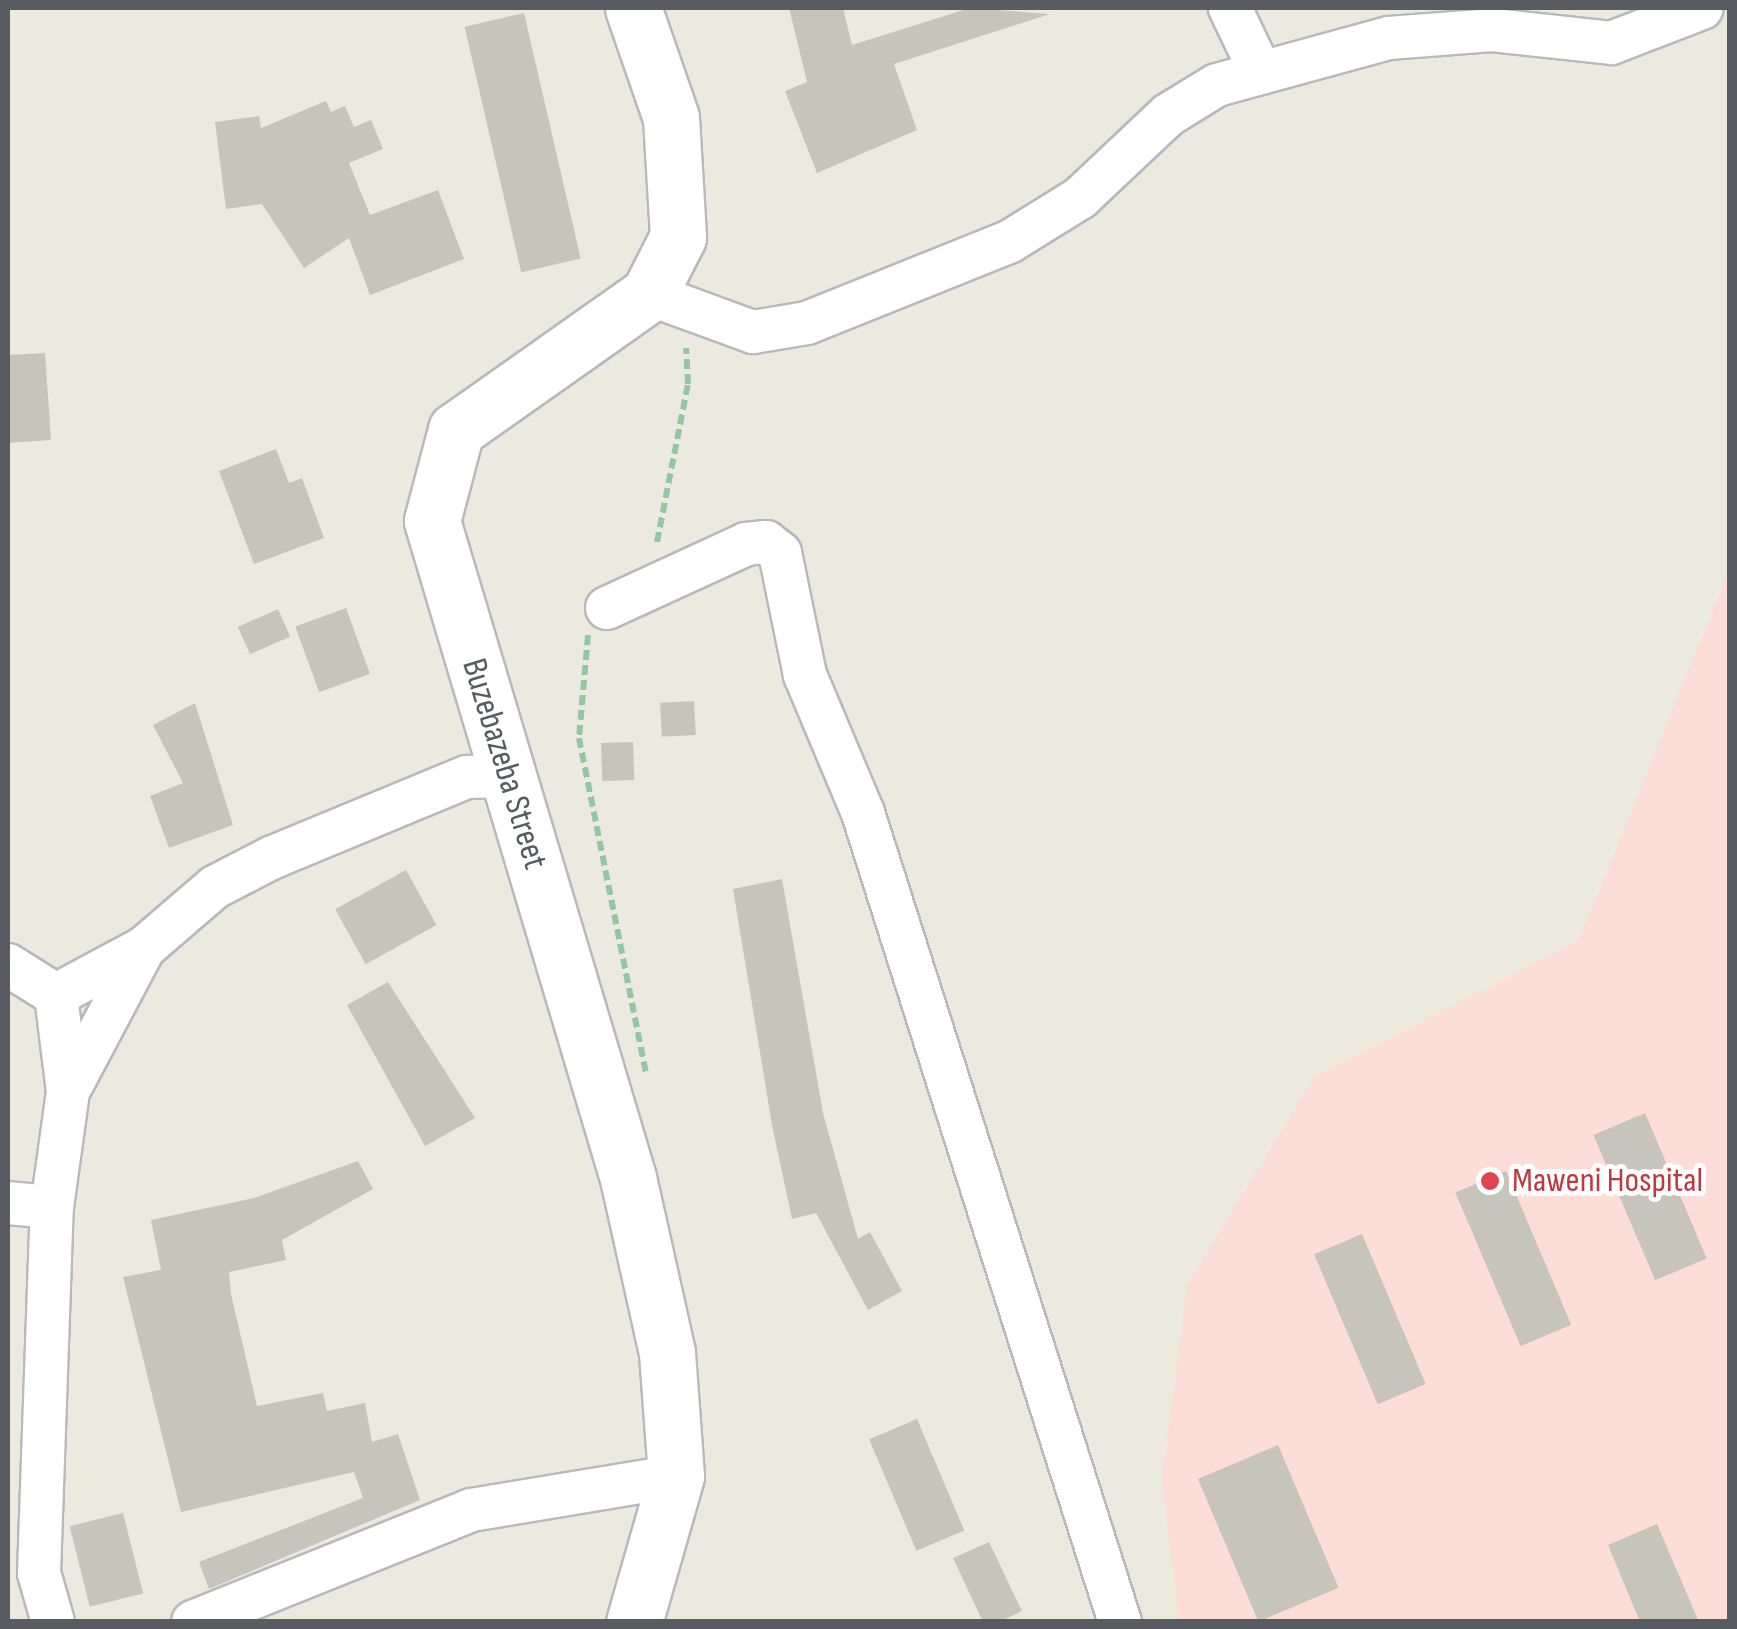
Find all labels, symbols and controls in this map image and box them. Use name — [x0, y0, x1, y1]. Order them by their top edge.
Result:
street label: Buzebazeba Street — [452, 654, 556, 874]
place label: Maweni Hospital — [1512, 1160, 1703, 1202]
marker: Maweni Hospital — [1477, 1168, 1503, 1194]

